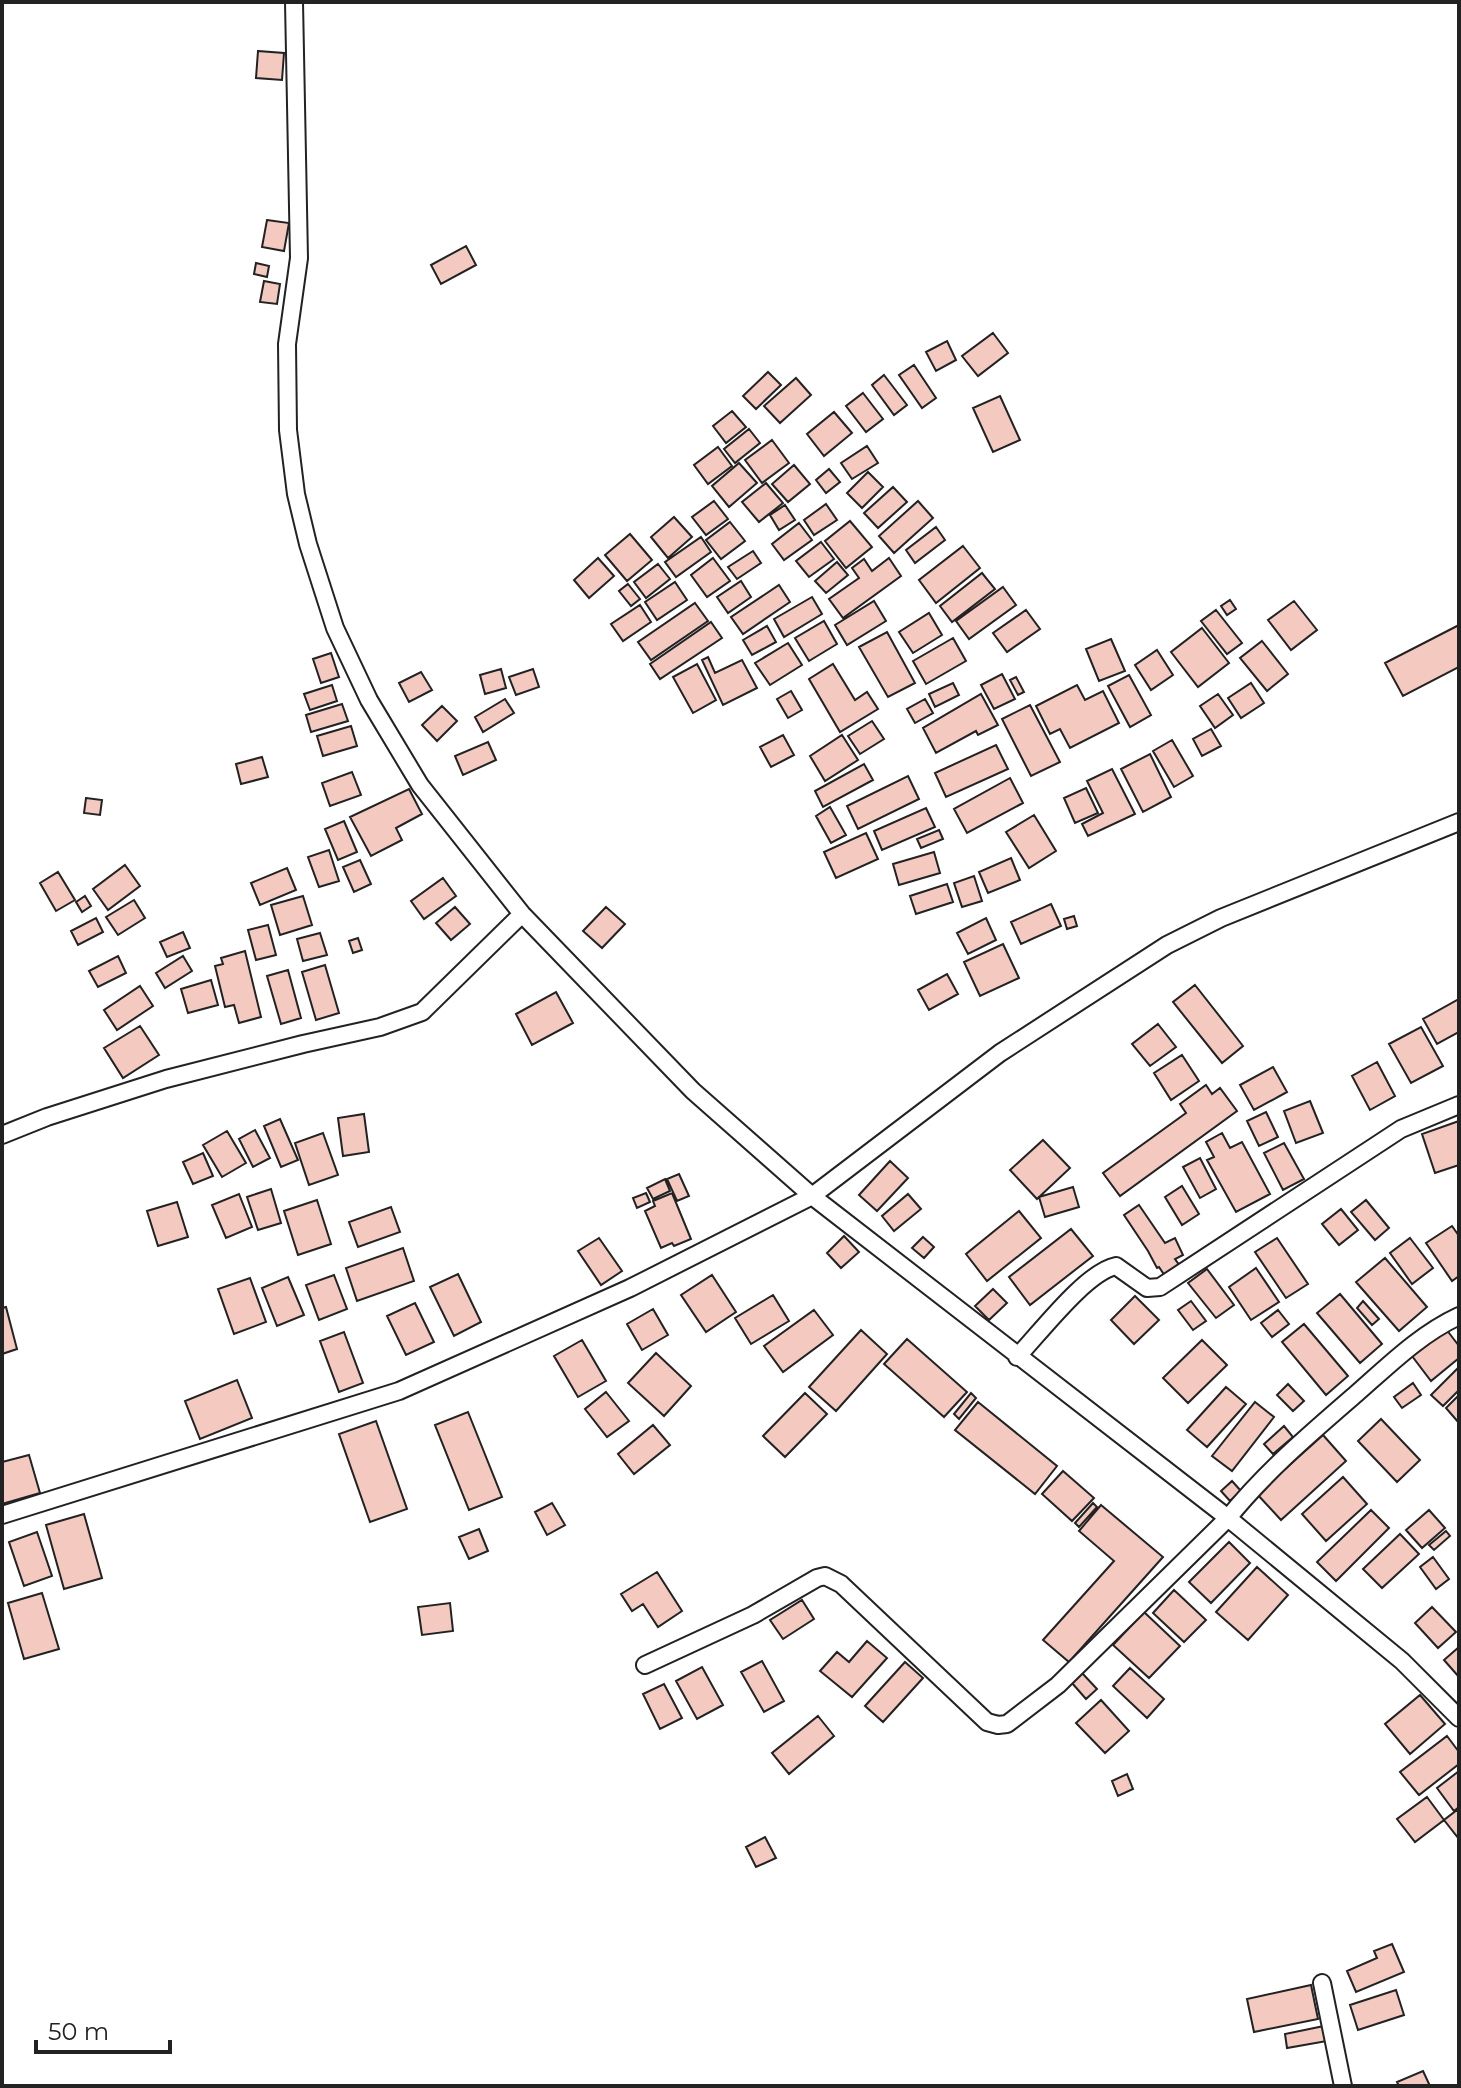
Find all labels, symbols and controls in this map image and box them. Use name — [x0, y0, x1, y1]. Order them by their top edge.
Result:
scale bar — [36, 2004, 170, 2054]
text: 50 m — [48, 2017, 109, 2046]

